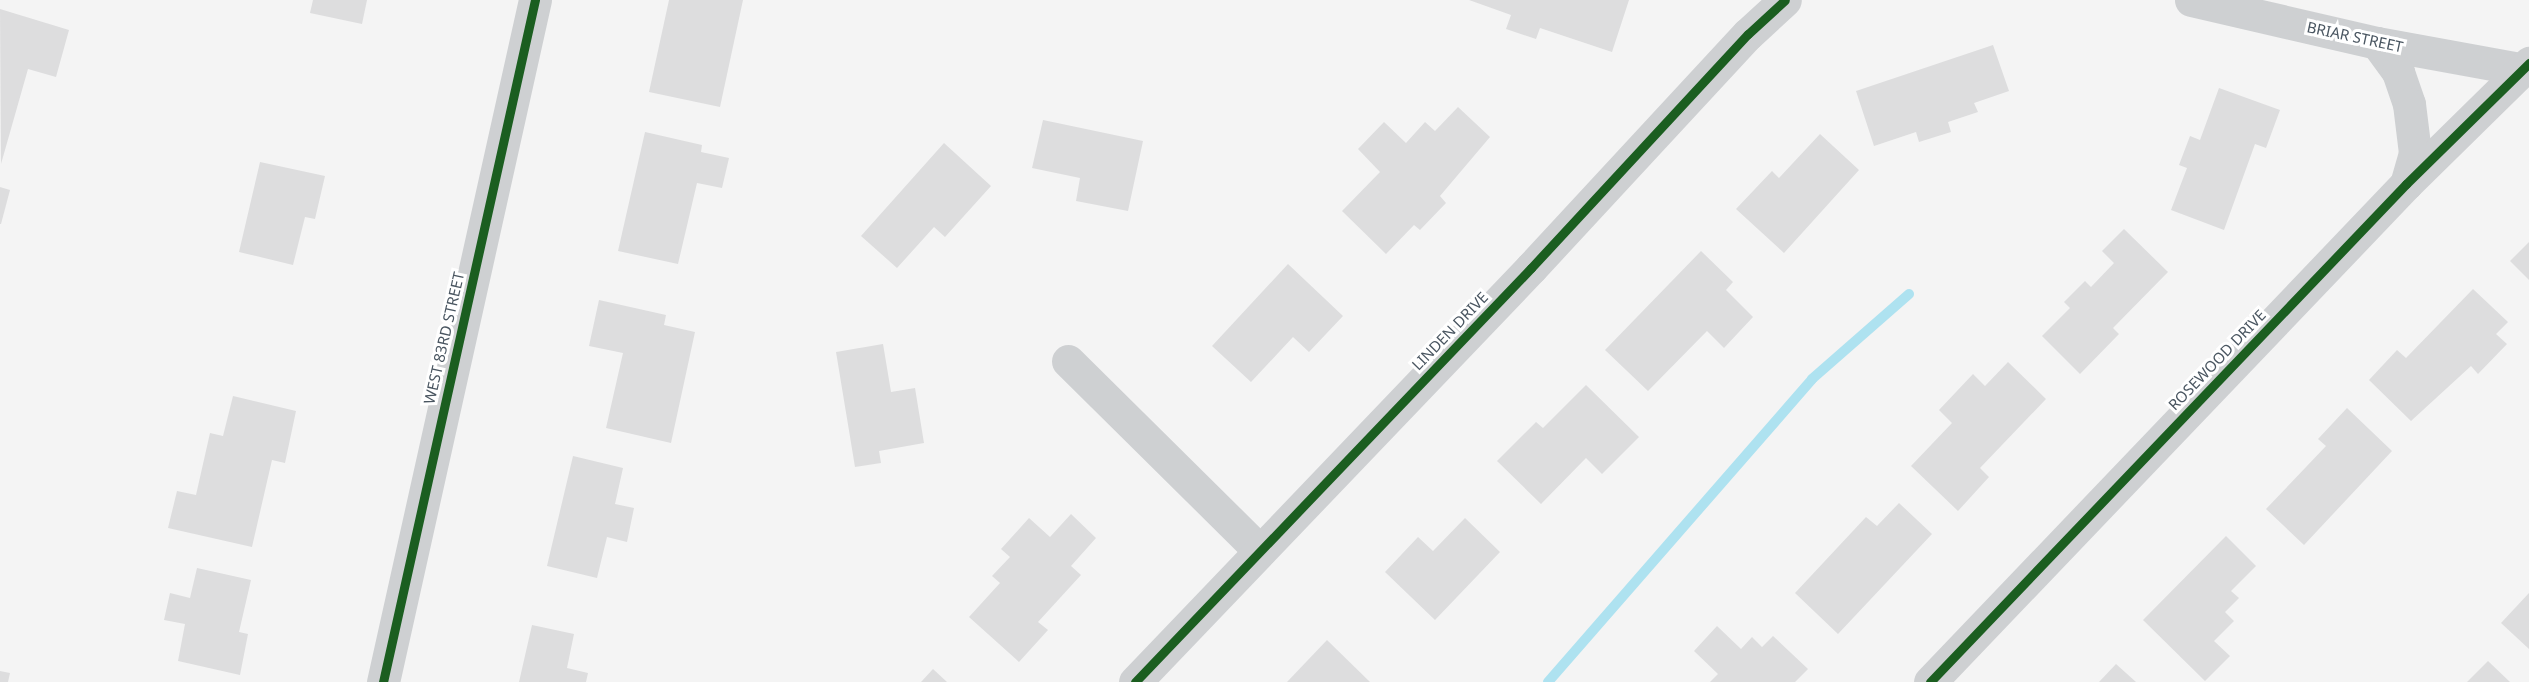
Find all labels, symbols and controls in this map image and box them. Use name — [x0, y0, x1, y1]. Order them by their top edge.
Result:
street label: BRIAR STREET — [2305, 18, 2405, 56]
street label: WEST 83RD STREET — [420, 270, 468, 406]
street label: LINDEN DRIVE — [1408, 288, 1492, 374]
street label: ROSEWOOD DRIVE — [2165, 306, 2269, 414]

